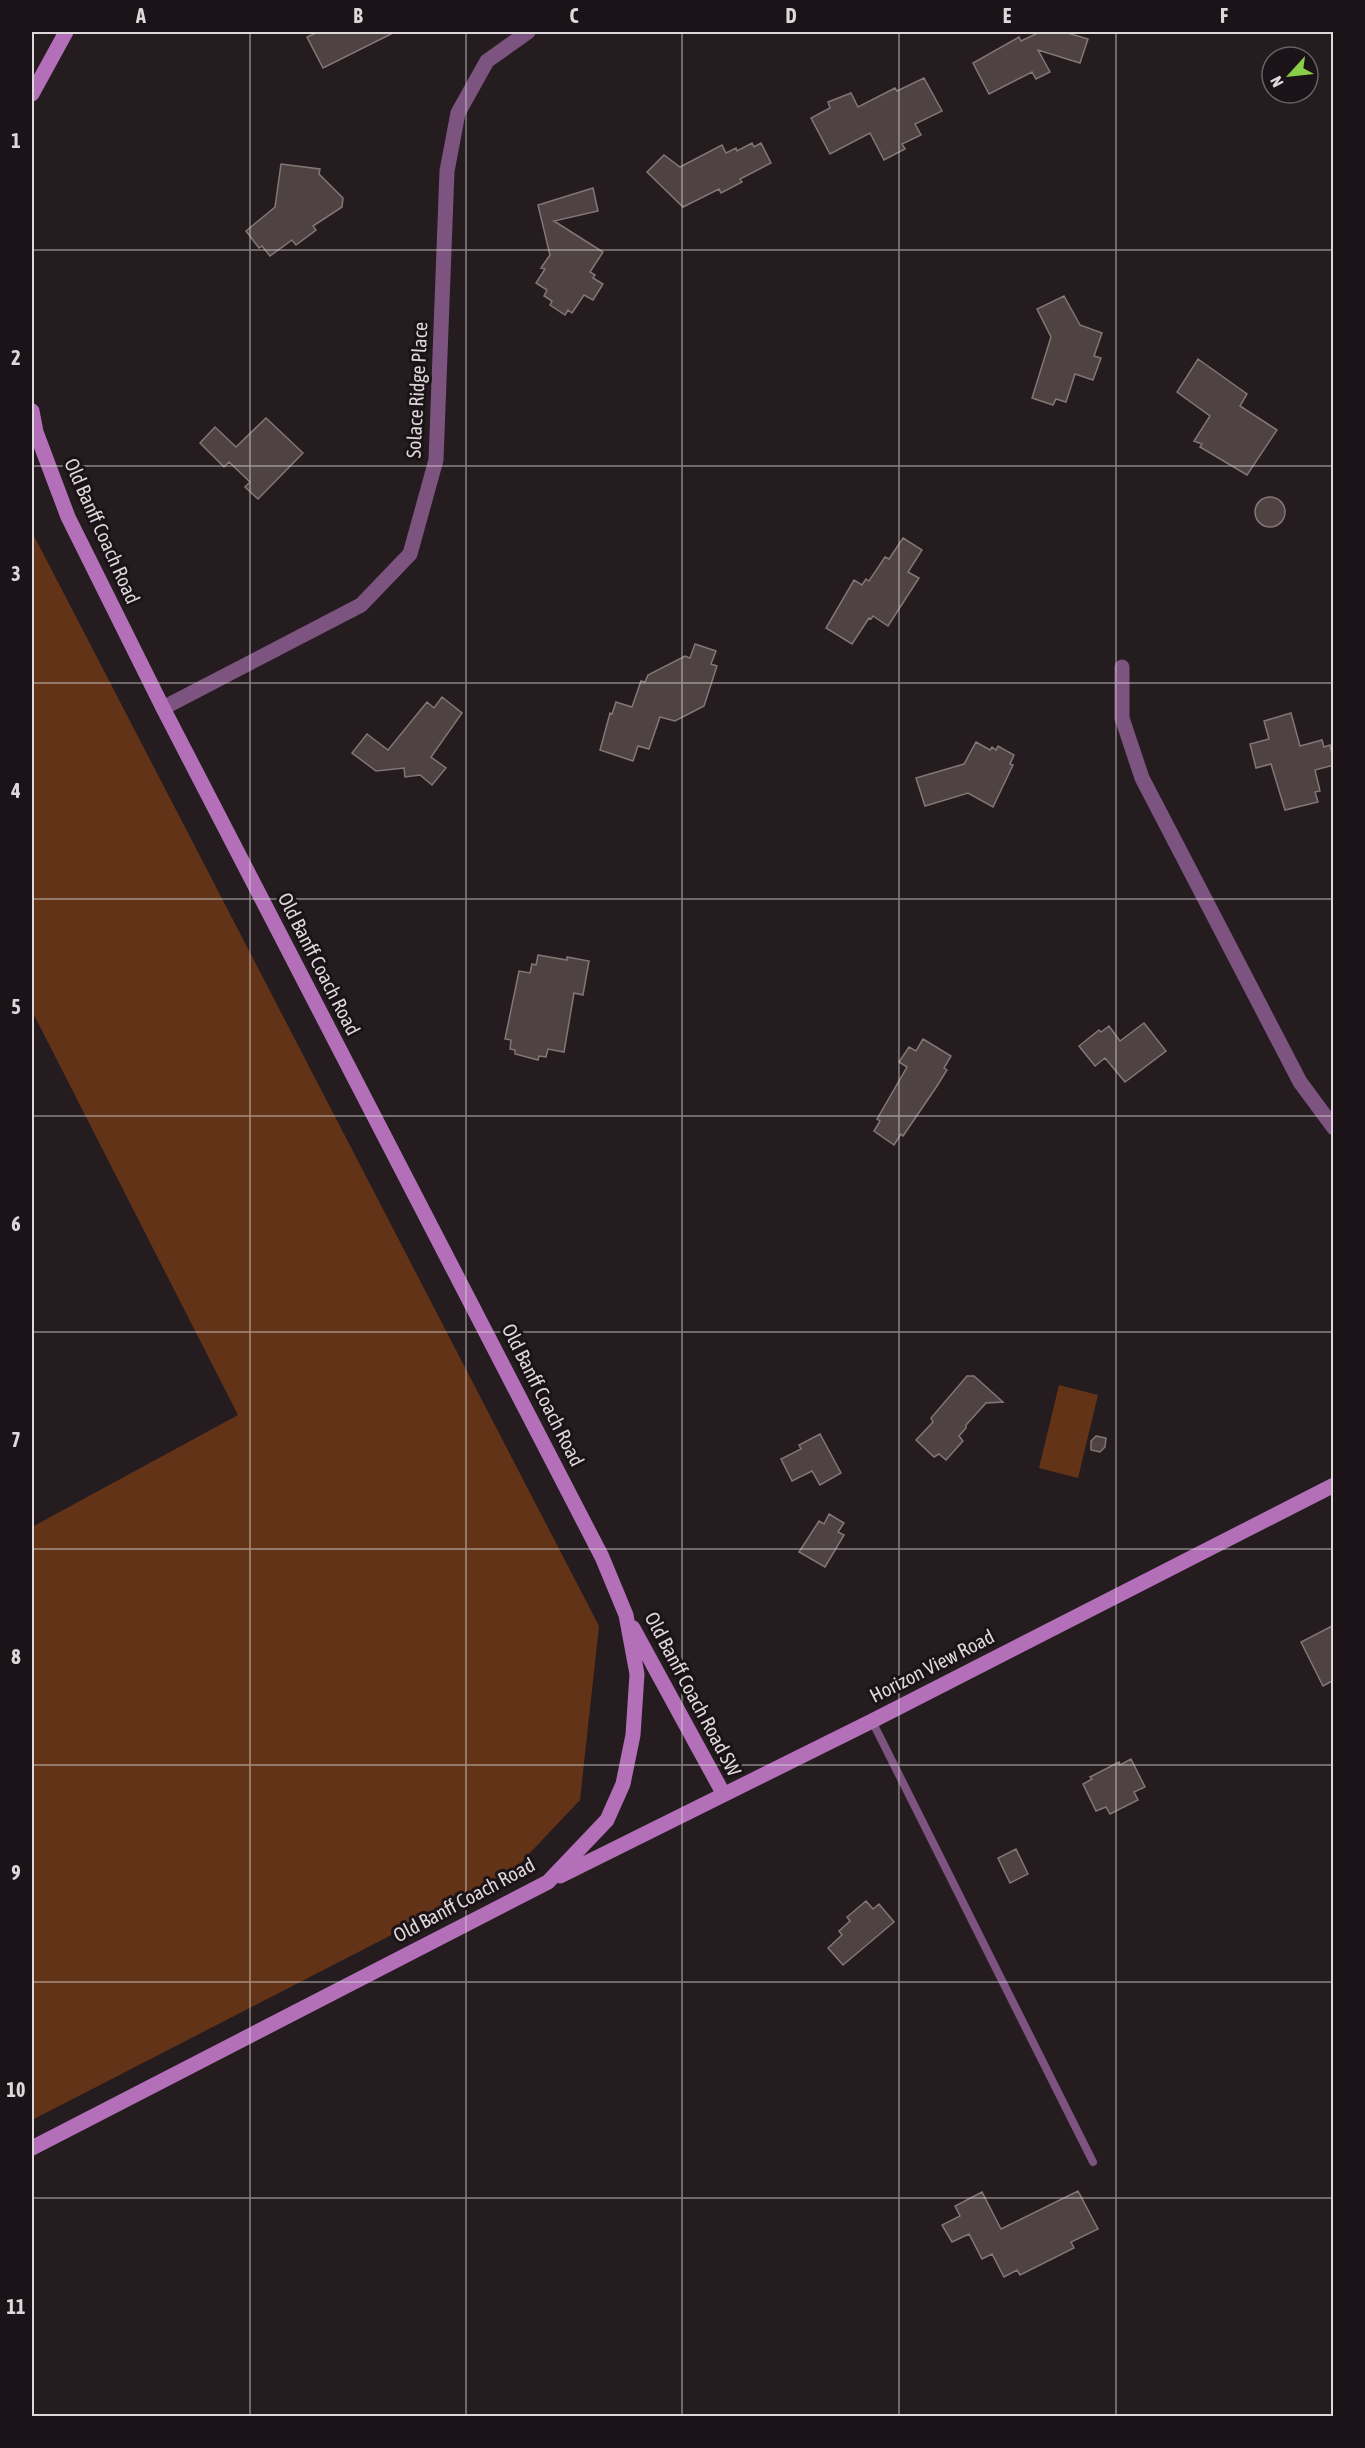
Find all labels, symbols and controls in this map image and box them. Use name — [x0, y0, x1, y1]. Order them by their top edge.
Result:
text: A — [135, 4, 146, 27]
text: B — [353, 4, 363, 27]
text: C — [570, 4, 579, 27]
text: D — [785, 4, 797, 27]
text: E — [1003, 4, 1012, 27]
text: F — [1220, 4, 1228, 27]
north arrow — [1260, 45, 1320, 105]
text: N — [1266, 74, 1287, 90]
text: 1 — [11, 129, 21, 152]
street label: Solace Ridge Place — [401, 321, 432, 459]
text: 2 — [11, 346, 21, 369]
street label: Old Banff Coach Road — [60, 455, 145, 607]
text: 3 — [11, 562, 21, 585]
text: 4 — [10, 779, 21, 802]
street label: Old Banff Coach Road — [274, 889, 365, 1039]
text: 5 — [11, 995, 21, 1018]
text: 6 — [11, 1212, 21, 1235]
street label: Old Banff Coach Road — [498, 1320, 589, 1470]
text: 7 — [11, 1428, 21, 1451]
street label: Old Banff Coach Road SW — [640, 1608, 747, 1780]
street label: Horizon View Road — [866, 1624, 998, 1707]
text: 8 — [11, 1645, 21, 1668]
street label: Old Banff Coach Road — [389, 1853, 538, 1947]
text: 9 — [11, 1861, 21, 1884]
text: 10 — [7, 2078, 25, 2101]
text: 11 — [7, 2295, 25, 2318]

